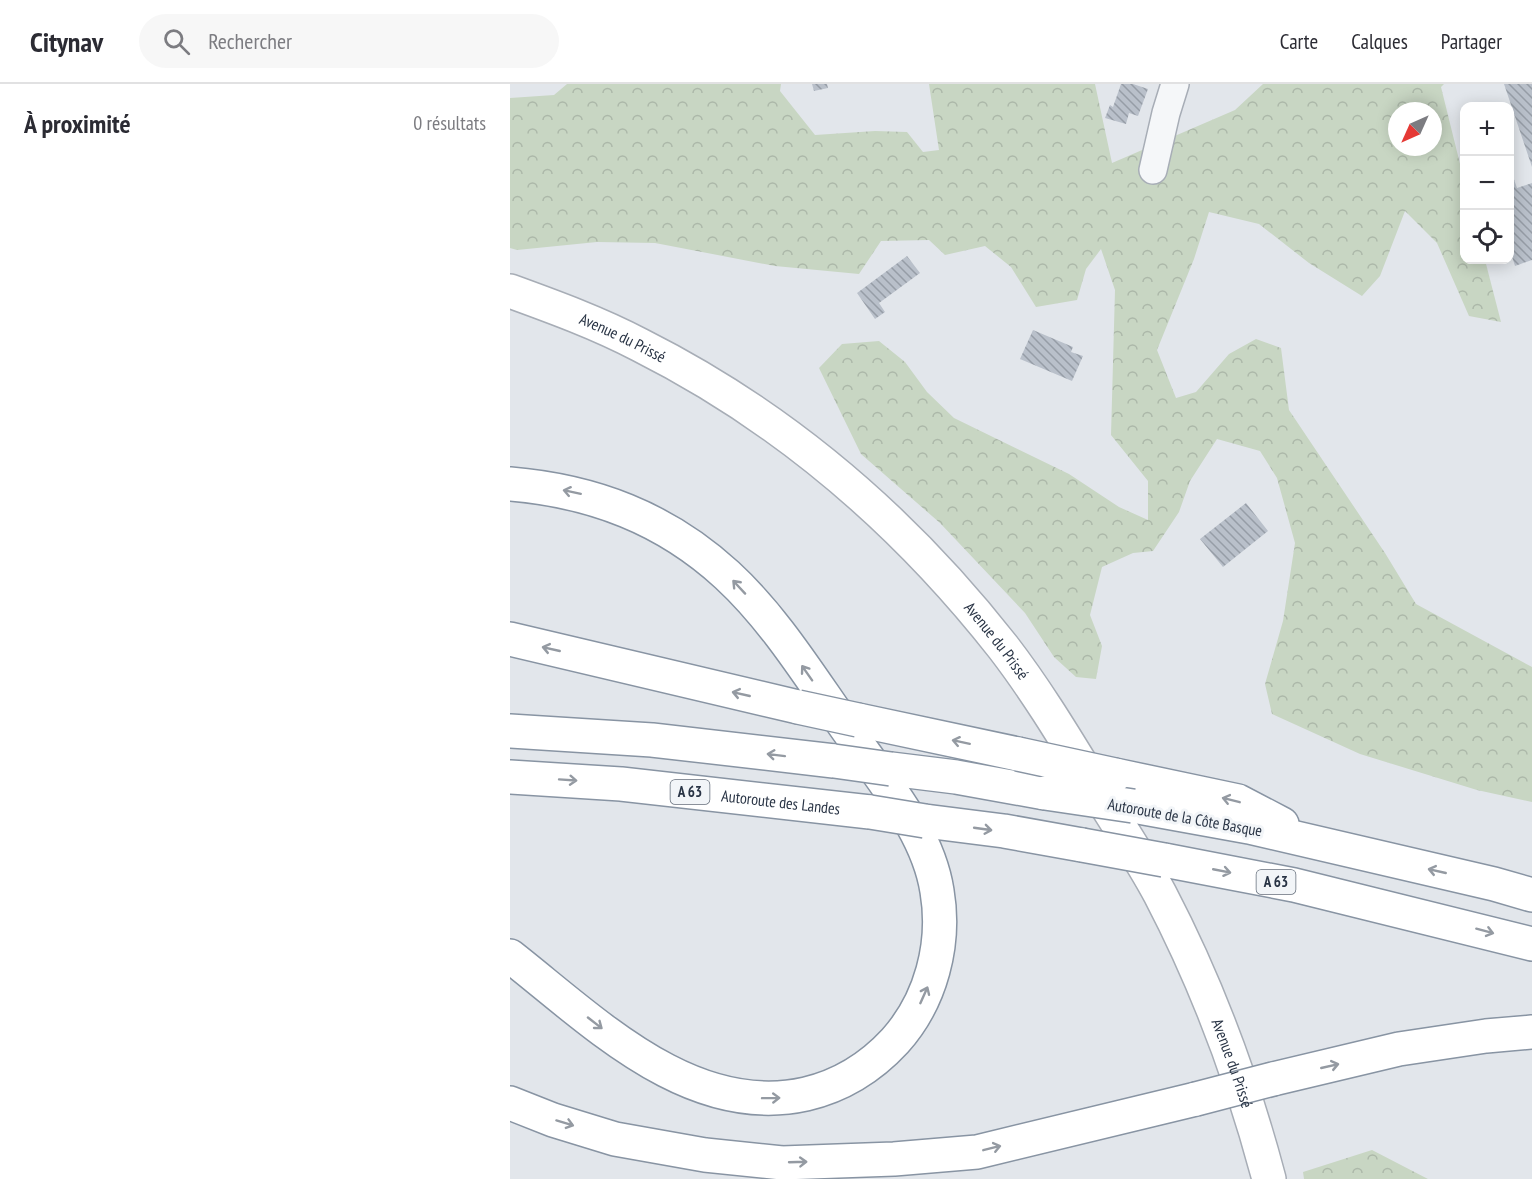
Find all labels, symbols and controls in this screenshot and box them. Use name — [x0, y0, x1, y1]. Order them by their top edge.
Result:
search box — [139, 14, 559, 68]
text: Citynav — [30, 23, 103, 60]
icon: search — [160, 25, 193, 58]
text: Rechercher — [208, 27, 292, 55]
text: Carte — [1280, 28, 1318, 55]
text: Calques — [1351, 28, 1408, 55]
text: Partager — [1441, 28, 1502, 55]
north arrow — [1388, 102, 1442, 156]
map controls — [1460, 102, 1514, 264]
button: + — [1460, 102, 1514, 156]
text: À proximité — [24, 107, 131, 140]
text: 0 résultats — [413, 110, 486, 136]
button: − — [1460, 156, 1514, 210]
button: locate — [1460, 210, 1514, 264]
street label: Avenue du Prissé — [577, 308, 669, 367]
one-way arrow — [562, 486, 581, 498]
one-way arrow — [731, 580, 746, 595]
street label: Avenue du Prissé — [960, 598, 1034, 683]
one-way arrow — [542, 643, 561, 654]
one-way arrow — [801, 665, 813, 681]
one-way arrow — [732, 687, 751, 699]
one-way arrow — [952, 736, 971, 747]
one-way arrow — [767, 749, 787, 760]
one-way arrow — [558, 775, 578, 786]
road number: A 63 — [670, 780, 710, 804]
street label: Autoroute des Landes — [720, 785, 841, 819]
one-way arrow — [1222, 793, 1241, 805]
street label: Autoroute de la Côte Basque — [1106, 794, 1264, 840]
one-way arrow — [973, 823, 992, 834]
one-way arrow — [1428, 864, 1447, 876]
one-way arrow — [1211, 866, 1231, 877]
road number: A 63 — [1256, 870, 1296, 894]
one-way arrow — [1475, 926, 1494, 937]
one-way arrow — [918, 987, 930, 1005]
street label: Avenue du Prissé — [1208, 1016, 1258, 1110]
one-way arrow — [587, 1017, 603, 1030]
one-way arrow — [1320, 1060, 1339, 1071]
one-way arrow — [760, 1093, 780, 1104]
one-way arrow — [555, 1118, 574, 1129]
one-way arrow — [982, 1142, 1001, 1154]
one-way arrow — [787, 1157, 807, 1168]

